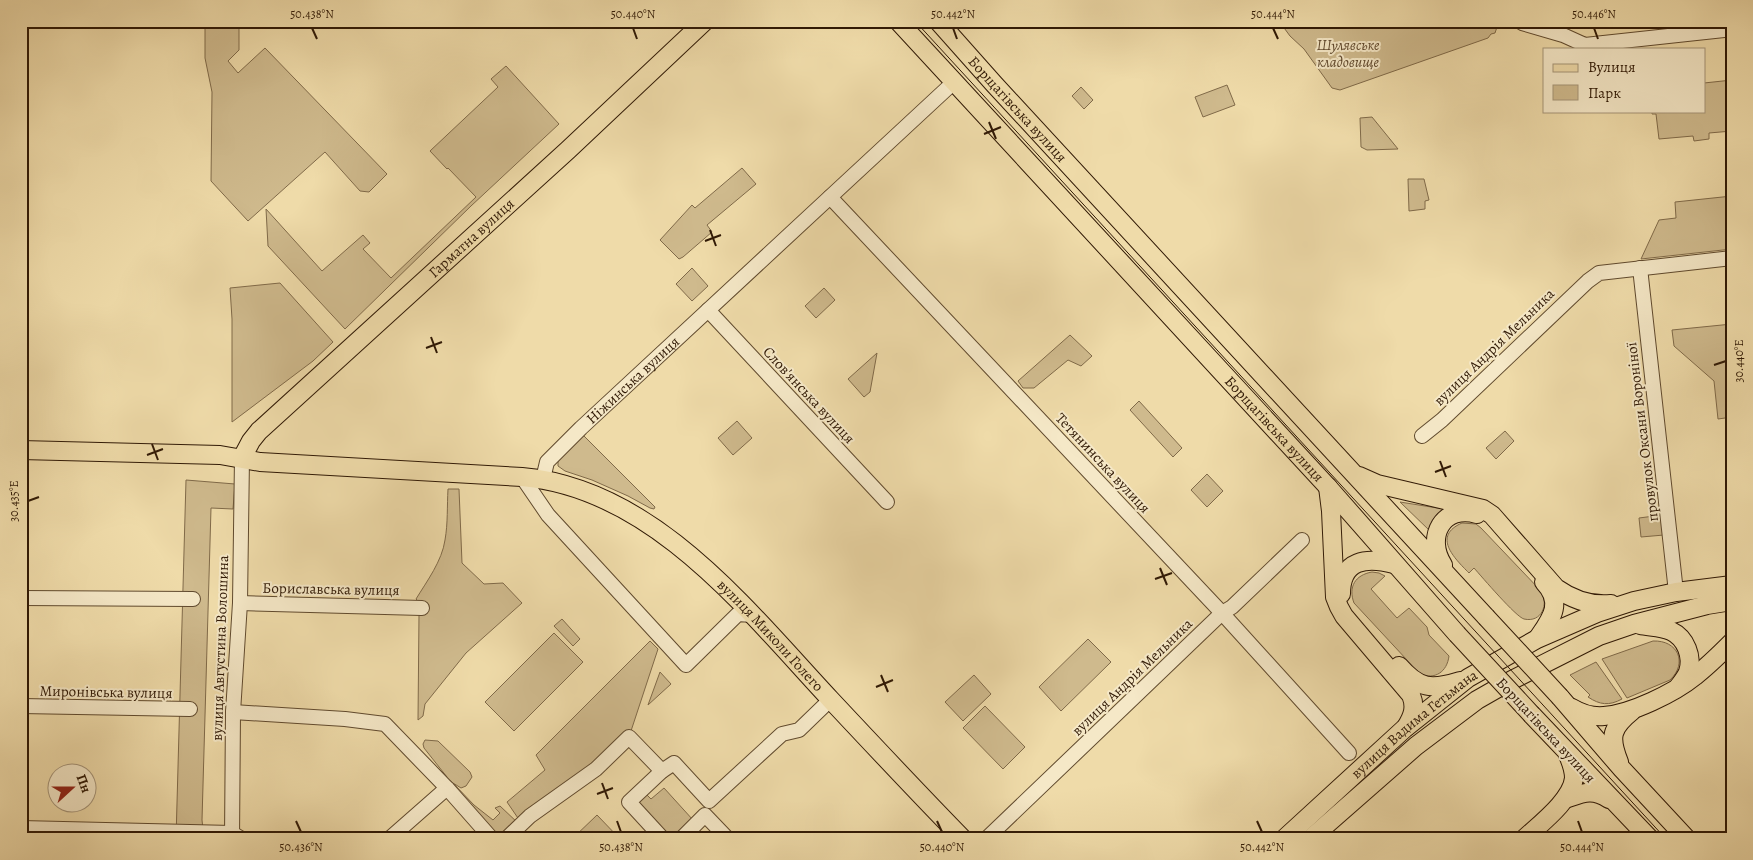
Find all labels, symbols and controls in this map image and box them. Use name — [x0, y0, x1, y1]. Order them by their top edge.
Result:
text: 50.438°N — [290, 6, 334, 22]
text: 50.440°N — [611, 6, 656, 22]
text: 50.442°N — [931, 6, 975, 22]
text: 50.444°N — [1251, 6, 1295, 22]
text: 50.446°N — [1572, 6, 1616, 22]
park label: Шулявське кладовище — [1317, 35, 1380, 72]
legend — [1543, 48, 1706, 112]
street label: Борщагівська вулиця — [964, 52, 1072, 167]
text: Вулиця — [1588, 57, 1635, 77]
text: Парк — [1588, 83, 1621, 103]
street label: Гарматна вулиця — [424, 194, 518, 282]
street label: вулиця Андрія Мельника — [1429, 284, 1559, 410]
street label: Ніжинська вулиця — [582, 332, 684, 428]
text: 30.440°E — [1731, 339, 1747, 383]
street label: провулок Оксани Вороніної — [1621, 341, 1663, 523]
street label: Слов'янська вулиця — [759, 342, 859, 448]
street label: Борщагівська вулиця — [1220, 372, 1328, 486]
street label: Тетянинська вулиця — [1051, 408, 1155, 518]
text: 30.435°E — [6, 480, 22, 522]
street label: вулиця Августина Волошина — [207, 555, 233, 741]
street label: вулиця Миколи Голего — [713, 575, 828, 696]
street label: Бориславська вулиця — [262, 578, 400, 600]
street label: вулиця Андрія Мельника — [1067, 614, 1197, 740]
street label: вулиця Вадима Гетьмана — [1347, 665, 1481, 783]
street label: Борщагівська вулиця — [1492, 673, 1600, 787]
street label: Миронівська вулиця — [39, 681, 173, 703]
north arrow — [48, 762, 98, 812]
text: Пн — [72, 772, 96, 795]
text: 50.436°N — [279, 839, 323, 855]
text: 50.438°N — [599, 839, 643, 855]
text: 50.440°N — [920, 839, 965, 855]
text: 50.442°N — [1240, 839, 1284, 855]
text: 50.444°N — [1560, 839, 1604, 855]

